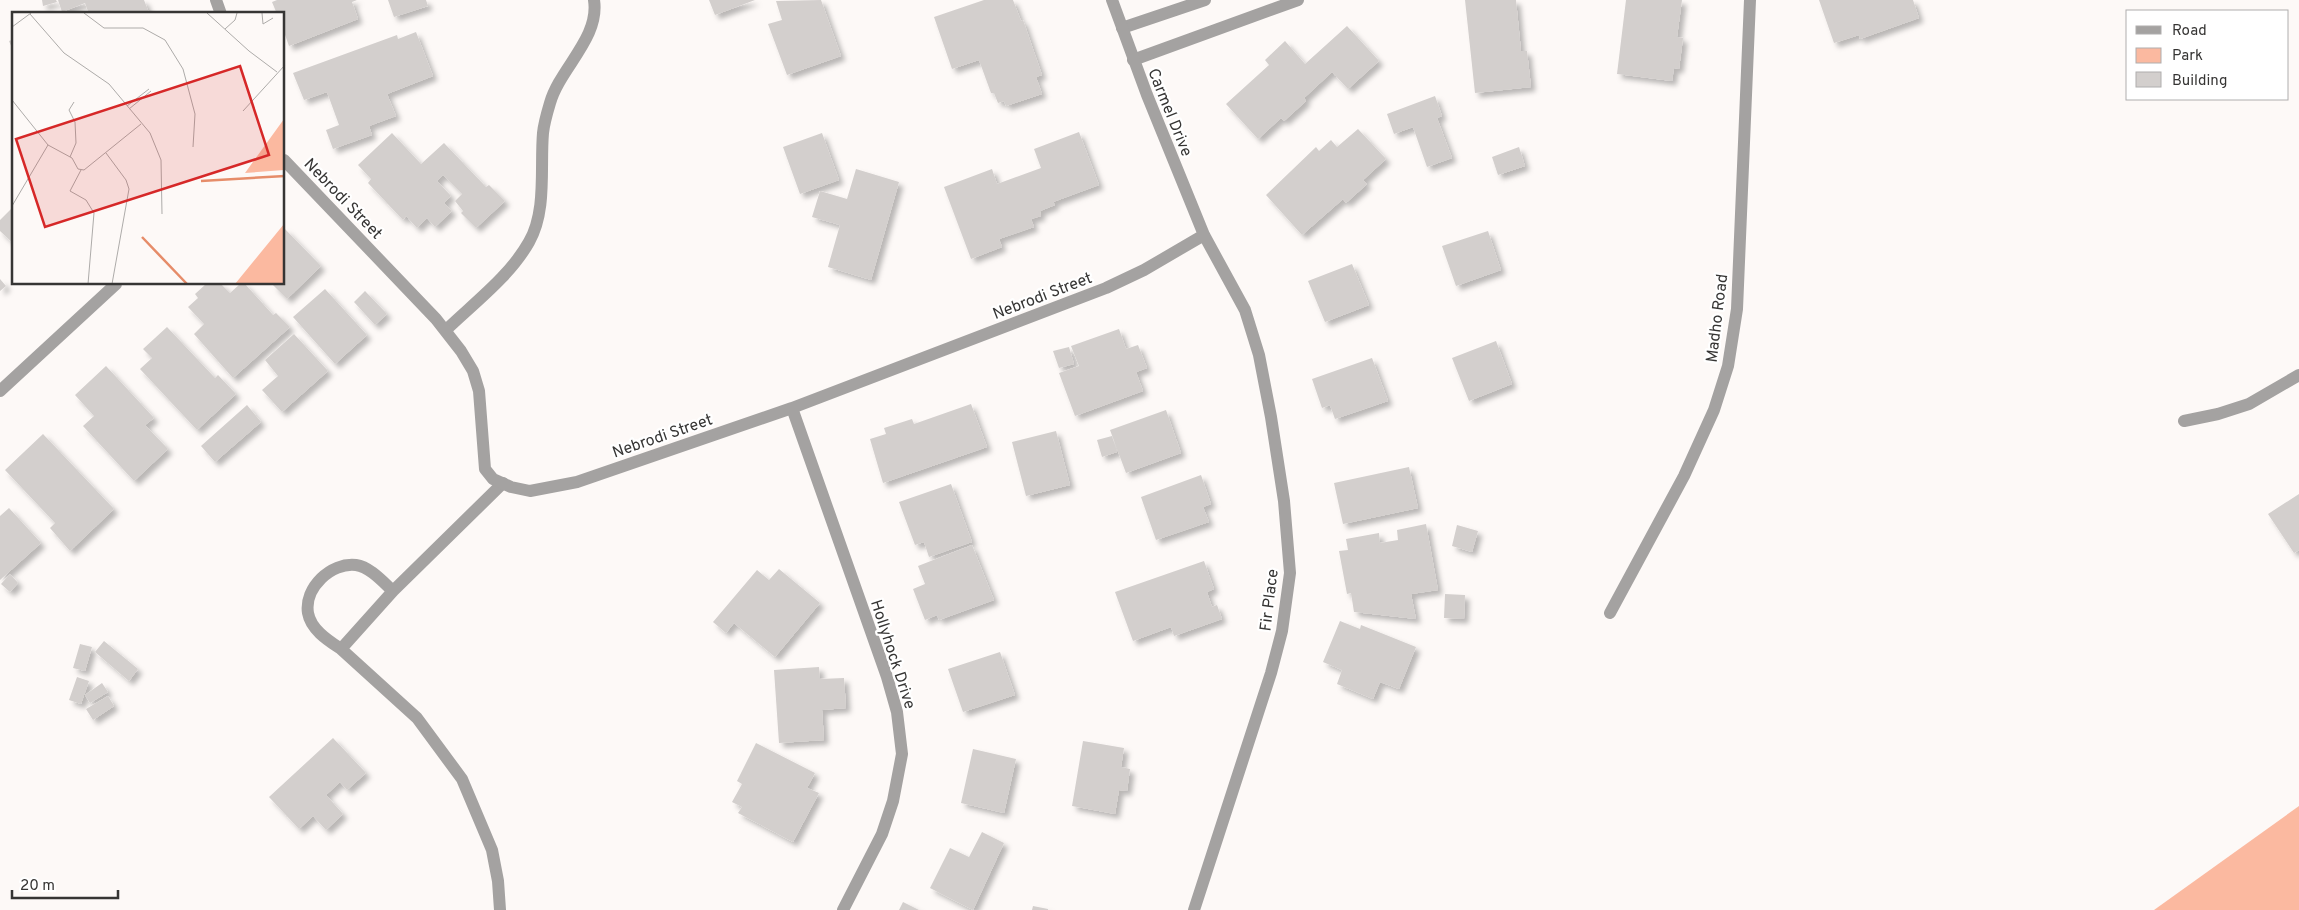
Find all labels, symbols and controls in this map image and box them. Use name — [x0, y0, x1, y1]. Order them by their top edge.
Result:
legend — [2126, 10, 2289, 100]
inset map — [12, 12, 285, 285]
text: Road — [2172, 22, 2207, 41]
text: Park — [2172, 47, 2203, 66]
street label: Carmel Drive — [1142, 66, 1196, 160]
text: Building — [2172, 72, 2227, 91]
street label: Nebrodi Street — [299, 155, 386, 244]
street label: Nebrodi Street — [990, 269, 1095, 325]
street label: Madho Road — [1703, 273, 1733, 364]
street label: Nebrodi Street — [610, 410, 715, 463]
street label: Fir Place — [1256, 568, 1284, 633]
street label: Hollyhock Drive — [865, 598, 919, 712]
scale bar — [12, 868, 119, 900]
text: 20 m — [20, 877, 55, 896]

